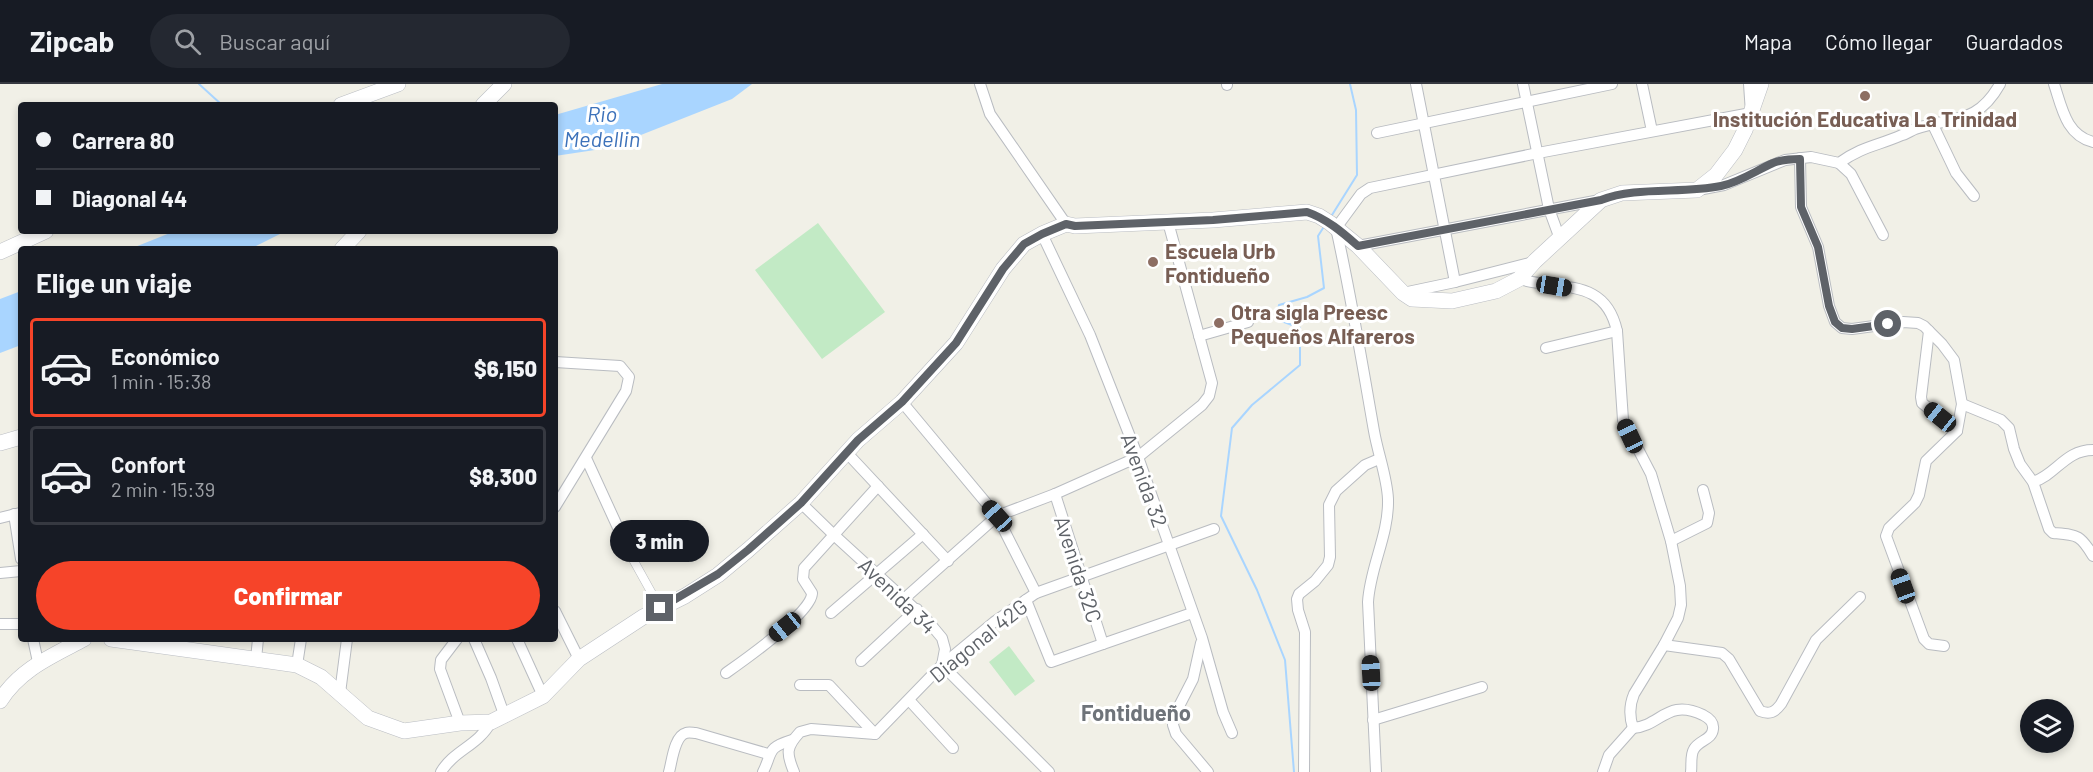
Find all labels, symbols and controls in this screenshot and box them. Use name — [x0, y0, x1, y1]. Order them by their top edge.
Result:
search box — [150, 14, 570, 68]
text: Zipcab — [30, 24, 114, 58]
icon: search — [171, 25, 204, 58]
text: Buscar aquí — [219, 28, 330, 54]
text: Mapa — [1744, 29, 1792, 54]
text: Cómo llegar — [1825, 29, 1932, 54]
text: Guardados — [1965, 29, 2063, 54]
marker: Institución Educativa La Trinidad — [1858, 89, 1872, 103]
water label: Rio Medellin — [564, 100, 640, 151]
place label: Institución Educativa La Trinidad — [1713, 106, 2017, 131]
text: Carrera 80 — [72, 127, 174, 153]
text: Diagonal 44 — [72, 185, 187, 211]
place label: Escuela Urb Fontidueño — [1165, 238, 1276, 287]
marker: Escuela Urb Fontidueño — [1146, 255, 1160, 269]
text: Elige un viaje — [36, 266, 192, 298]
car — [1535, 274, 1573, 298]
place label: Otra sigla Preesc Pequeños Alfareros — [1231, 299, 1415, 348]
route start — [1874, 310, 1901, 337]
marker: Otra sigla Preesc Pequeños Alfareros — [1212, 316, 1226, 330]
icon: car — [39, 341, 93, 395]
text: Económico — [111, 343, 220, 369]
text: $6,150 — [474, 355, 537, 381]
text: 1 min · 15:38 — [111, 369, 211, 393]
car — [1920, 399, 1960, 435]
car — [1614, 416, 1646, 456]
street label: Avenida 32 — [1116, 430, 1174, 530]
icon: car — [39, 449, 93, 503]
text: Confort — [111, 451, 186, 477]
text: $8,300 — [469, 463, 537, 489]
text: 2 min · 15:39 — [111, 477, 215, 501]
car — [978, 497, 1016, 535]
street label: Avenida 32C — [1050, 512, 1108, 626]
callout: 3 min — [610, 521, 710, 563]
text: 3 min — [636, 529, 683, 553]
street label: Avenida 34 — [854, 552, 942, 638]
button: Confirmar — [36, 561, 540, 630]
car — [1888, 566, 1918, 606]
street label: Diagonal 42G — [924, 593, 1032, 687]
route end — [646, 594, 673, 621]
car — [765, 609, 805, 645]
car — [1361, 655, 1381, 691]
district label: Fontidueño — [1081, 699, 1191, 725]
map controls — [2020, 699, 2074, 753]
button: layers — [2020, 699, 2074, 753]

